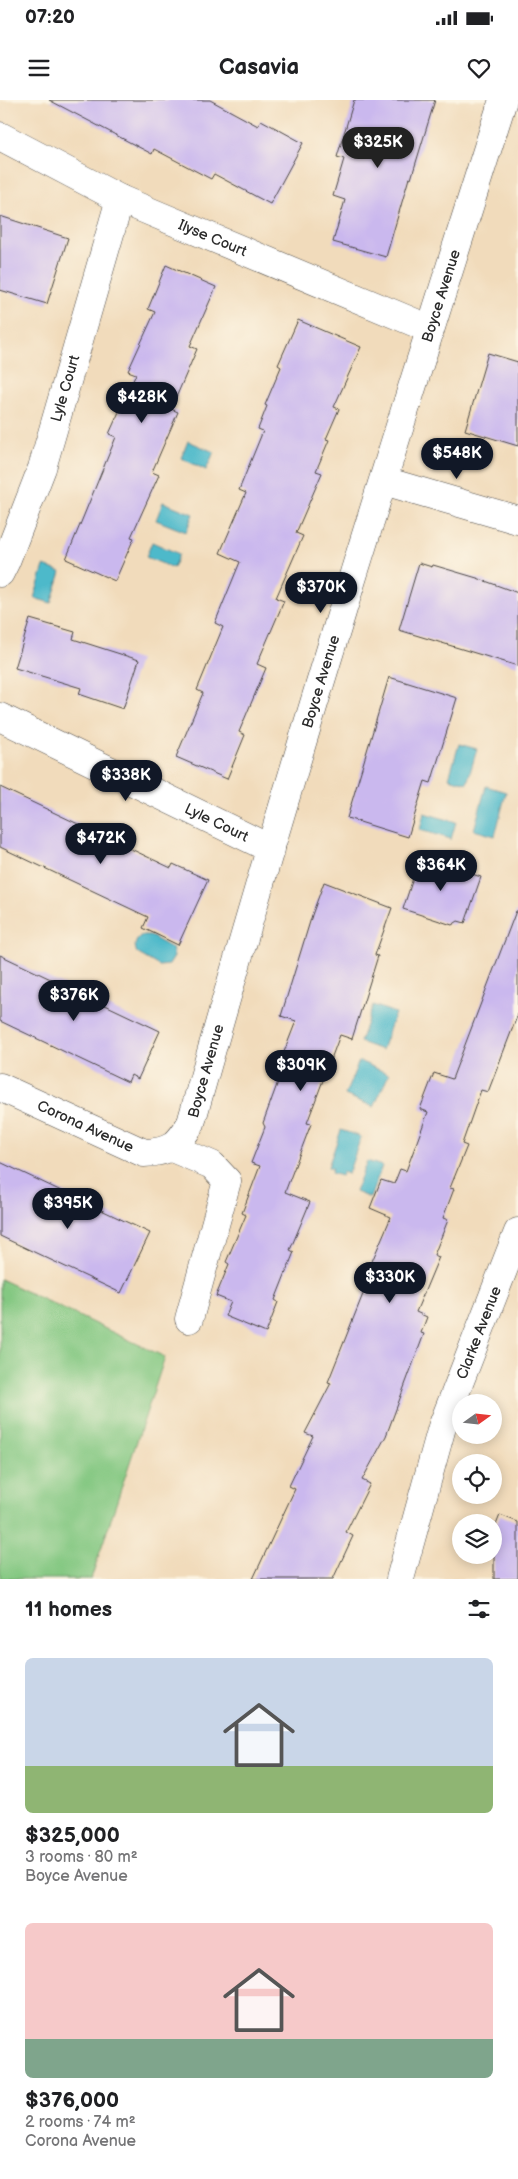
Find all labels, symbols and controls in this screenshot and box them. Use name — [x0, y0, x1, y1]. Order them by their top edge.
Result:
text: 07:20 — [25, 6, 75, 29]
icon: menu — [25, 54, 53, 82]
text: Casavia — [219, 54, 299, 81]
icon: heart — [465, 54, 493, 82]
pin: $325K — [343, 127, 413, 169]
text: $325K — [353, 133, 403, 152]
street label: Ilyse Court — [175, 216, 250, 261]
street label: Boyce Avenue — [418, 247, 465, 345]
street label: Lyle Court — [47, 353, 84, 424]
pin: $428K — [107, 382, 177, 424]
text: $428K — [117, 388, 167, 407]
pin: $548K — [422, 438, 492, 480]
text: $548K — [432, 444, 482, 463]
pin: $370K — [286, 572, 356, 614]
text: $370K — [296, 578, 346, 597]
street label: Boyce Avenue — [298, 633, 344, 731]
pin: $338K — [91, 760, 161, 802]
text: $338K — [101, 766, 151, 785]
street label: Lyle Court — [181, 799, 252, 847]
pin: $472K — [66, 822, 136, 865]
text: $472K — [76, 829, 126, 848]
pin: $364K — [406, 850, 476, 892]
text: $364K — [416, 856, 466, 875]
pin: $376K — [39, 980, 109, 1022]
text: $376K — [49, 986, 99, 1005]
street label: Boyce Avenue — [184, 1022, 229, 1120]
pin: $309K — [266, 1050, 336, 1092]
text: $309K — [276, 1056, 326, 1075]
street label: Corona Avenue — [34, 1096, 137, 1157]
pin: $395K — [33, 1188, 103, 1230]
text: $395K — [43, 1194, 93, 1213]
pin: $330K — [355, 1262, 425, 1304]
text: $330K — [365, 1268, 415, 1287]
street label: Clarke Avenue — [453, 1283, 506, 1382]
north arrow — [452, 1394, 502, 1444]
map controls — [452, 1394, 502, 1564]
button: locate — [452, 1454, 502, 1504]
button: layers — [452, 1514, 502, 1564]
icon: filters — [465, 1595, 493, 1623]
text: 11 homes — [25, 1597, 112, 1622]
icon: home — [214, 1690, 304, 1780]
text: $325,000 — [25, 1823, 120, 1848]
text: 3 rooms · 80 m² — [25, 1848, 138, 1867]
text: Boyce Avenue — [25, 1867, 128, 1886]
icon: home — [214, 1955, 304, 2045]
text: $376,000 — [25, 2088, 119, 2113]
text: 2 rooms · 74 m² — [25, 2113, 136, 2132]
text: Corona Avenue — [25, 2132, 136, 2151]

